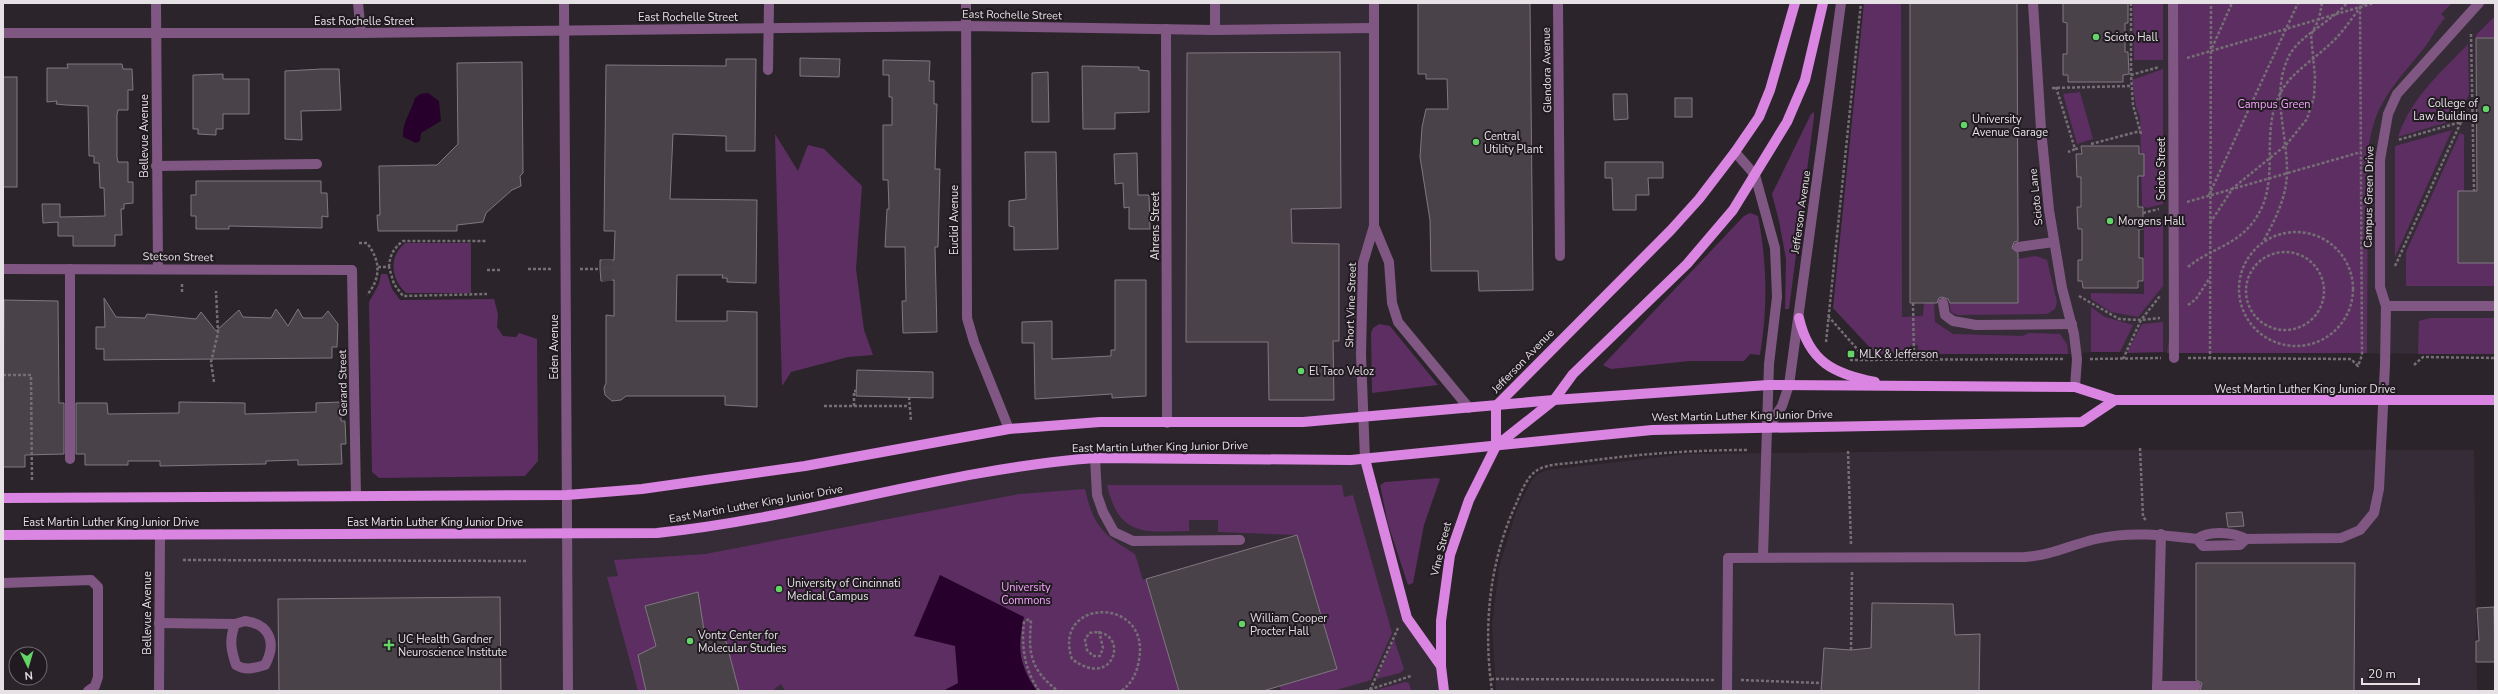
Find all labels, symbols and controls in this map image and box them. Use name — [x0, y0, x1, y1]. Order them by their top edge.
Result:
street label: East Rochelle Street — [962, 7, 1062, 23]
street label: East Rochelle Street — [638, 10, 738, 25]
street label: East Rochelle Street — [314, 14, 414, 29]
street label: Glendora Avenue — [1539, 27, 1555, 113]
place label: Scioto Hall — [2104, 30, 2159, 45]
marker: Scioto Hall — [2091, 32, 2101, 42]
street label: Bellevue Avenue — [137, 94, 152, 178]
place label: College of Law Building — [2413, 96, 2478, 124]
park label: Campus Green — [2238, 97, 2310, 112]
marker: College of Law Building — [2481, 104, 2491, 114]
place label: University Avenue Garage — [1972, 112, 2048, 140]
marker: University Avenue Garage — [1959, 120, 1969, 130]
place label: Central Utility Plant — [1484, 129, 1543, 157]
marker: Central Utility Plant — [1471, 137, 1481, 147]
street label: Scioto Street — [2154, 137, 2169, 201]
street label: Campus Green Drive — [2361, 146, 2377, 248]
street label: Scioto Lane — [2026, 168, 2046, 226]
street label: Jefferson Avenue — [1788, 169, 1814, 256]
street label: Euclid Avenue — [947, 185, 962, 255]
street label: Ahrens Street — [1148, 192, 1163, 260]
place label: Morgens Hall — [2118, 214, 2186, 229]
marker: Morgens Hall — [2105, 216, 2115, 226]
street label: Stetson Street — [143, 249, 214, 265]
street label: Short Vine Street — [1342, 262, 1360, 348]
street label: Eden Avenue — [547, 314, 562, 380]
street label: Jefferson Avenue — [1488, 325, 1558, 397]
place label: MLK & Jefferson — [1859, 347, 1938, 362]
street label: Gerard Street — [335, 349, 351, 416]
marker: MLK & Jefferson — [1846, 349, 1856, 359]
place label: El Taco Veloz — [1309, 364, 1374, 379]
marker: El Taco Veloz — [1296, 366, 1306, 376]
street label: West Martin Luther King Junior Drive — [2214, 382, 2396, 397]
street label: West Martin Luther King Junior Drive — [1651, 407, 1833, 425]
street label: East Martin Luther King Junior Drive — [1072, 438, 1248, 456]
street label: East Martin Luther King Junior Drive — [668, 481, 844, 527]
street label: East Martin Luther King Junior Drive — [23, 515, 199, 530]
street label: East Martin Luther King Junior Drive — [347, 515, 523, 530]
street label: Vine Street — [1427, 520, 1455, 579]
street label: Bellevue Avenue — [140, 571, 155, 655]
place label: University of Cincinnati Medical Campus — [787, 576, 901, 604]
park label: University Commons — [1001, 580, 1051, 608]
marker: University of Cincinnati Medical Campus — [774, 584, 784, 594]
place label: William Cooper Procter Hall — [1250, 611, 1327, 639]
marker: William Cooper Procter Hall — [1237, 619, 1247, 629]
place label: Vontz Center for Molecular Studies — [697, 628, 787, 656]
place label: UC Health Gardner Neuroscience Institute — [398, 632, 507, 660]
marker: Vontz Center for Molecular Studies — [685, 636, 695, 646]
marker: UC Health Gardner Neuroscience Institute — [383, 639, 395, 651]
north arrow — [8, 646, 48, 686]
scale bar — [2362, 660, 2419, 686]
text: 20 m — [2368, 666, 2396, 682]
text: N — [24, 668, 34, 683]

